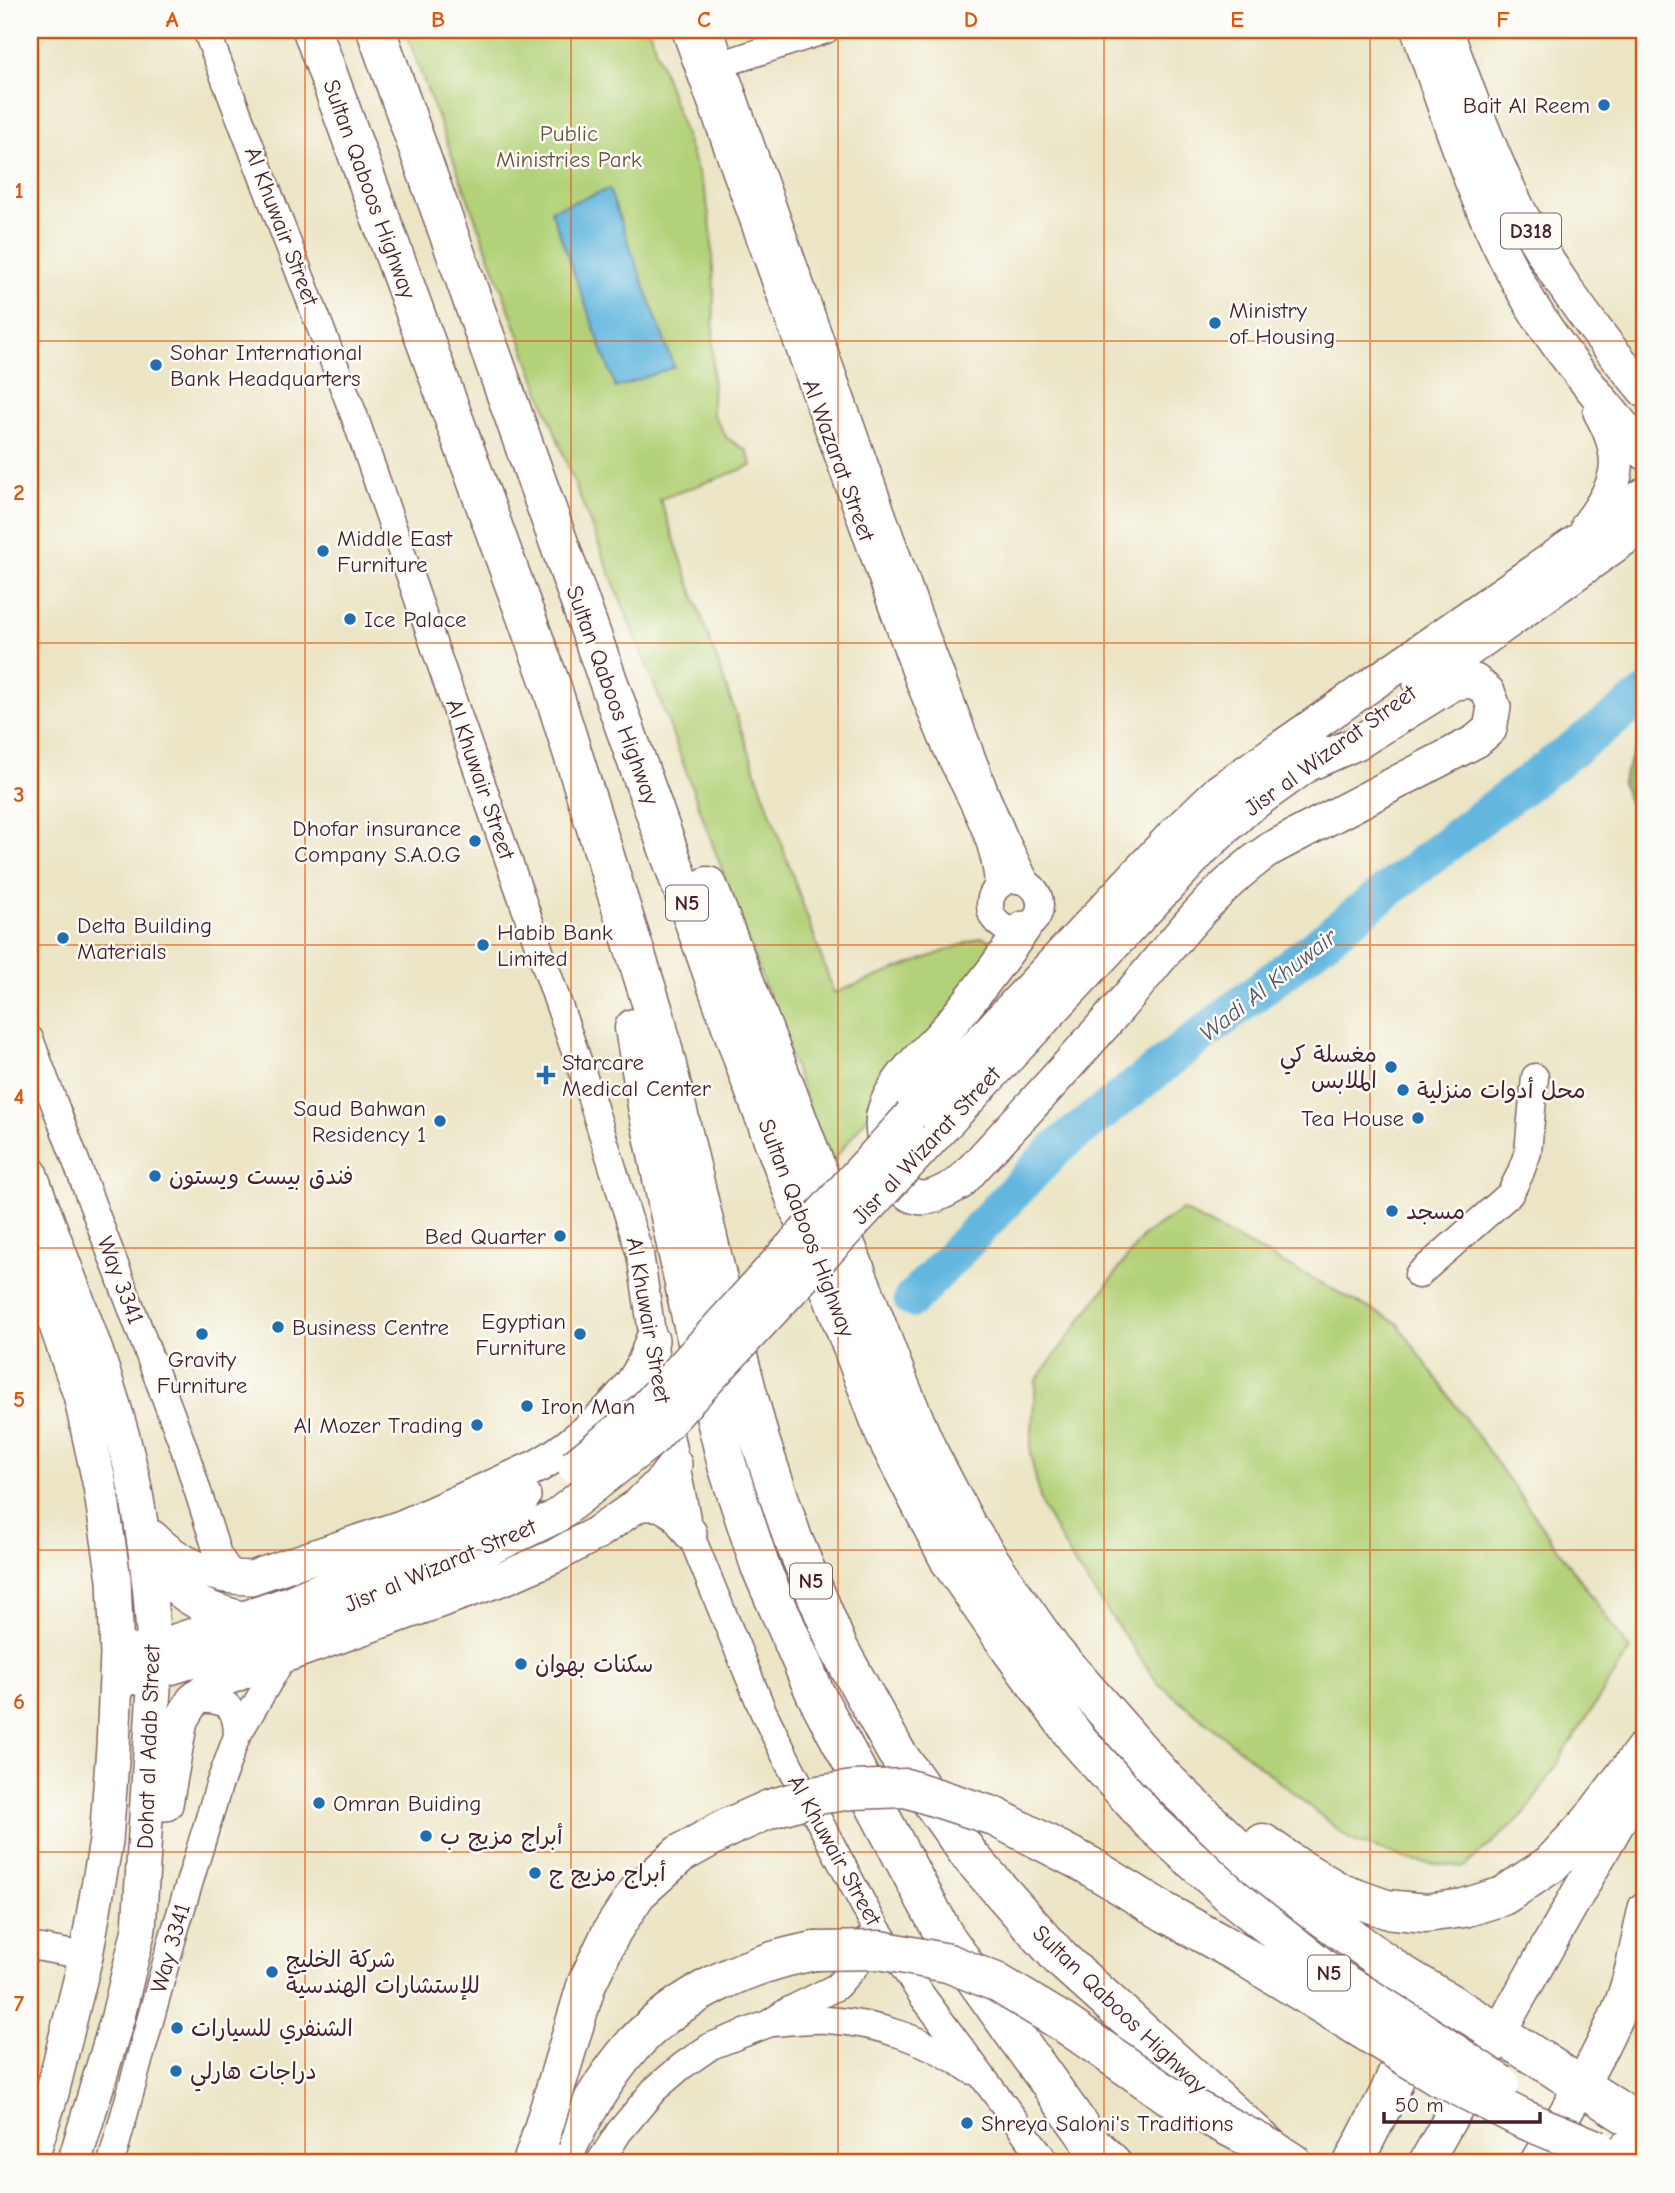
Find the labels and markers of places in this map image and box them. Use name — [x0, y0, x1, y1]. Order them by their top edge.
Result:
place label: Bait Al Reem — [1463, 92, 1590, 119]
marker: Bait Al Reem — [1596, 97, 1612, 113]
place label: Ministry of Housing — [1229, 297, 1335, 350]
marker: Ministry of Housing — [1207, 315, 1223, 331]
place label: Sohar International Bank Headquarters — [170, 339, 362, 392]
marker: Sohar International Bank Headquarters — [148, 357, 164, 373]
place label: Middle East Furniture — [337, 525, 453, 578]
marker: Middle East Furniture — [315, 543, 331, 559]
place label: Ice Palace — [364, 606, 467, 633]
marker: Ice Palace — [342, 611, 358, 627]
place label: Dhofar insurance Company S.A.O.G — [292, 815, 461, 868]
marker: Dhofar insurance Company S.A.O.G — [467, 833, 483, 849]
place label: Delta Building Materials — [77, 912, 212, 965]
place label: Habib Bank Limited — [497, 919, 613, 972]
marker: Delta Building Materials — [55, 930, 71, 946]
marker: Habib Bank Limited — [475, 937, 491, 953]
place label: مغسلة كي الملابس — [1280, 1041, 1377, 1094]
place label: Starcare Medical Center — [562, 1049, 712, 1102]
marker: مغسلة كي الملابس — [1383, 1059, 1399, 1075]
marker: Starcare Medical Center — [536, 1065, 556, 1085]
place label: محل أدوات منزلية — [1417, 1076, 1586, 1104]
marker: محل أدوات منزلية — [1395, 1082, 1411, 1098]
place label: Saud Bahwan Residency 1 — [293, 1095, 426, 1148]
place label: Tea House — [1301, 1105, 1404, 1132]
marker: Tea House — [1410, 1110, 1426, 1126]
marker: Saud Bahwan Residency 1 — [432, 1113, 448, 1129]
place label: فندق بيست ويستون — [169, 1163, 354, 1190]
marker: فندق بيست ويستون — [147, 1168, 163, 1184]
place label: مسجد — [1406, 1198, 1465, 1225]
marker: مسجد — [1384, 1203, 1400, 1219]
place label: Bed Quarter — [425, 1223, 547, 1250]
marker: Bed Quarter — [552, 1228, 568, 1244]
place label: Egyptian Furniture — [475, 1308, 566, 1361]
place label: Business Centre — [292, 1314, 449, 1341]
marker: Business Centre — [270, 1319, 286, 1335]
marker: Gravity Furniture — [194, 1326, 210, 1342]
marker: Egyptian Furniture — [572, 1326, 588, 1342]
place label: Gravity Furniture — [157, 1346, 247, 1399]
place label: Iron Man — [541, 1393, 635, 1420]
marker: Iron Man — [519, 1398, 535, 1414]
place label: Al Mozer Trading — [293, 1412, 463, 1439]
marker: Al Mozer Trading — [469, 1417, 485, 1433]
place label: سكنات بهوان — [535, 1651, 653, 1678]
marker: سكنات بهوان — [513, 1656, 529, 1672]
place label: Omran Buiding — [333, 1790, 481, 1817]
marker: Omran Buiding — [311, 1795, 327, 1811]
place label: أبراج مزيج ب — [440, 1822, 563, 1852]
marker: أبراج مزيج ب — [418, 1828, 434, 1844]
place label: أبراج مزيج ج — [549, 1859, 666, 1889]
marker: أبراج مزيج ج — [527, 1865, 543, 1881]
place label: شركة الخليج للإستشارات الهندسية — [286, 1946, 480, 2000]
marker: شركة الخليج للإستشارات الهندسية — [264, 1964, 280, 1980]
place label: الشنفري للسيارات — [191, 2015, 353, 2045]
marker: الشنفري للسيارات — [169, 2020, 185, 2036]
place label: دراجات هارلي — [190, 2058, 317, 2092]
marker: دراجات هارلي — [168, 2063, 184, 2079]
place label: Shreya Saloni's Traditions — [981, 2110, 1233, 2137]
marker: Shreya Saloni's Traditions — [959, 2115, 975, 2131]

